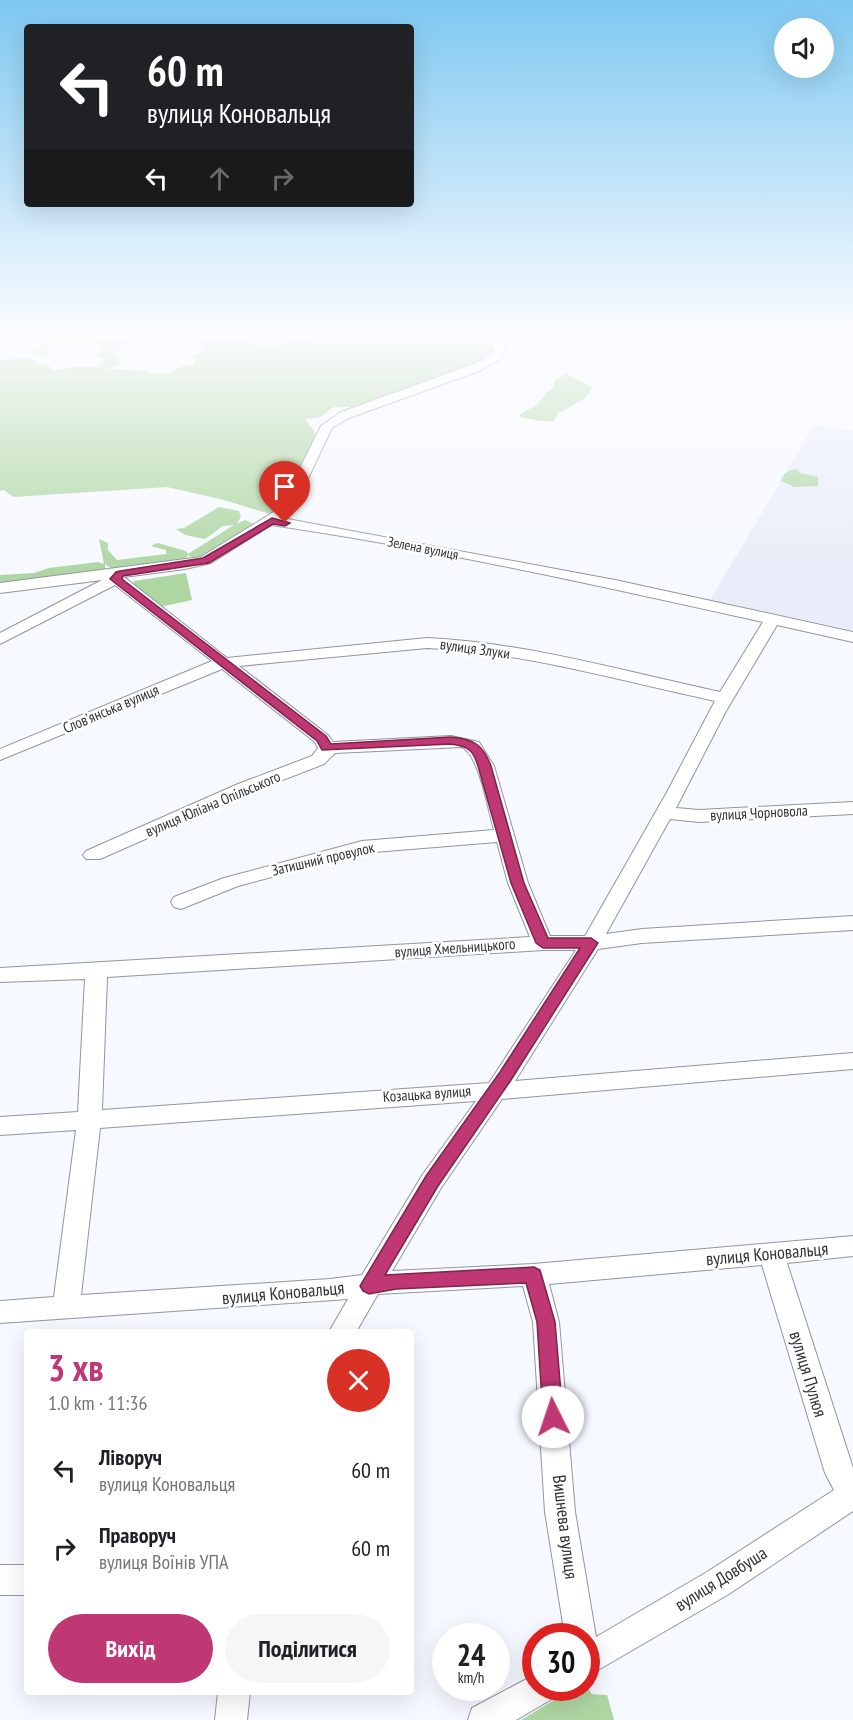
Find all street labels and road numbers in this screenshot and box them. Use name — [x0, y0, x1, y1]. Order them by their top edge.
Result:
street label: Зелена вулиця — [386, 532, 460, 564]
street label: вулиця Злуки — [439, 634, 511, 663]
street label: Словʼянська вулиця — [60, 680, 162, 737]
street label: вулиця Юліана Опільського — [142, 767, 283, 841]
street label: вулиця Чорновола — [710, 800, 808, 825]
street label: Затишний провулок — [270, 837, 376, 880]
street label: вулиця Хмельницького — [394, 934, 516, 961]
street label: Козацька вулиця — [382, 1081, 472, 1106]
street label: вулиця Коновальця — [705, 1237, 829, 1270]
street label: вулиця Коновальця — [221, 1276, 345, 1309]
street label: вулиця Пулюя — [785, 1328, 832, 1420]
street label: Вишнева вулиця — [548, 1474, 583, 1580]
street label: вулиця Довбуша — [670, 1541, 771, 1616]

